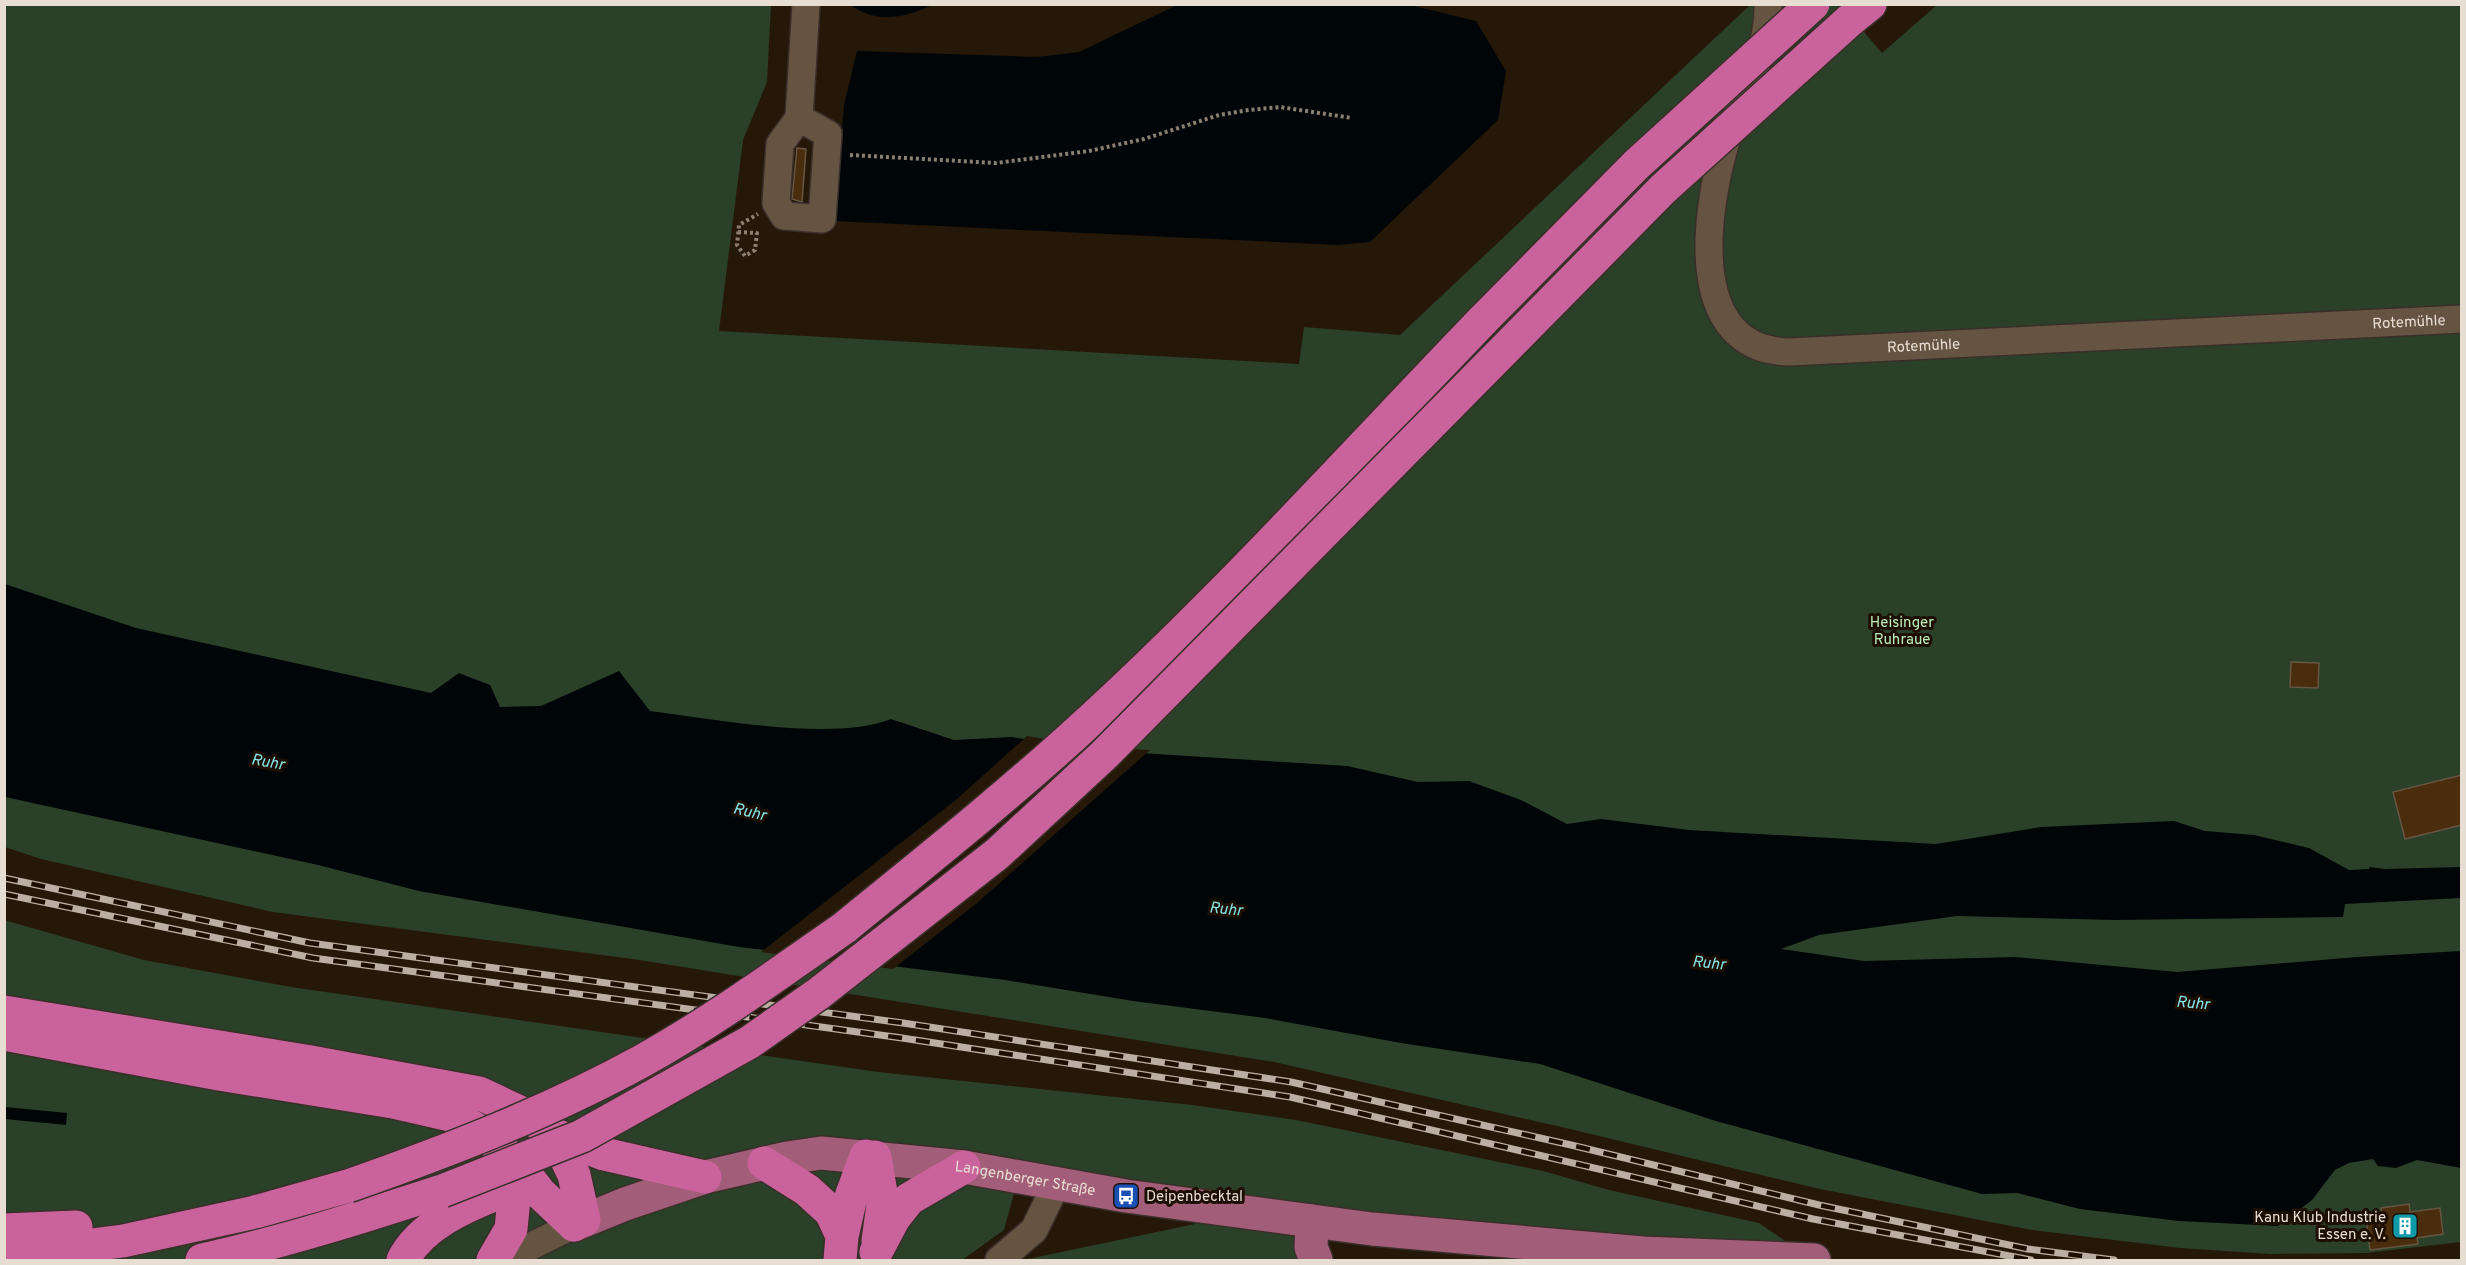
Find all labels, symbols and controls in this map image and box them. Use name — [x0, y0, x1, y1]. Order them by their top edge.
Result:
street label: Rotemühle — [2372, 312, 2446, 334]
street label: Rotemühle — [1887, 336, 1961, 358]
park label: Heisinger Ruhraue — [1870, 614, 1934, 650]
water label: Ruhr — [249, 750, 288, 776]
water label: Ruhr — [731, 799, 770, 827]
water label: Ruhr — [1208, 898, 1245, 922]
water label: Ruhr — [1691, 952, 1728, 976]
water label: Ruhr — [2175, 993, 2212, 1016]
street label: Langenberger Straße — [954, 1158, 1097, 1201]
bus stop icon: Deipenbecktal — [1111, 1181, 1141, 1211]
place label: Deipenbecktal — [1146, 1188, 1243, 1207]
place label: Kanu Klub Industrie Essen e. V. — [2254, 1209, 2386, 1245]
building icon: Kanu Klub Industrie Essen e. V. — [2390, 1211, 2420, 1241]

